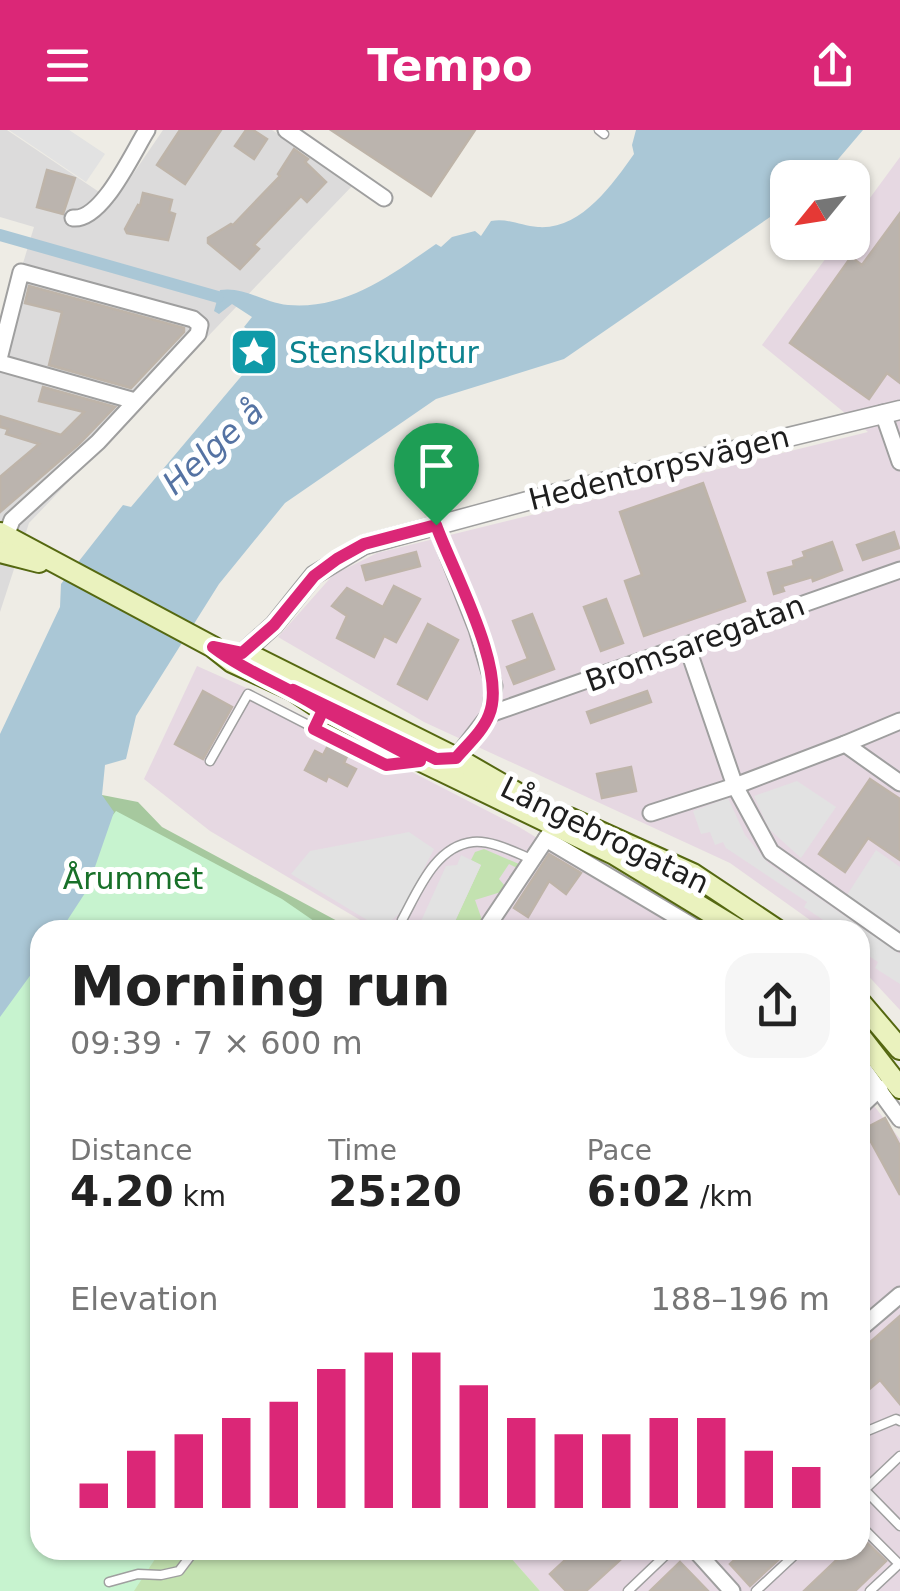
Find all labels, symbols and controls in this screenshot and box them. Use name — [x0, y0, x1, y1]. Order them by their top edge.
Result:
icon: menu — [40, 38, 95, 93]
icon: share — [805, 38, 860, 93]
text: Tempo — [367, 39, 533, 92]
north arrow — [770, 160, 870, 260]
map controls — [770, 160, 870, 260]
place icon: Stenskulptur — [228, 326, 280, 378]
place label: Stenskulptur — [289, 335, 480, 370]
water label: Helge å — [155, 392, 271, 502]
street label: Hedentorpsvägen — [525, 419, 793, 517]
pin — [394, 423, 479, 526]
icon: arrive — [409, 438, 464, 493]
street label: Bromsaregatan — [581, 587, 809, 699]
street label: Långebrogatan — [495, 769, 715, 901]
park label: Årummet — [63, 861, 204, 896]
button: share — [725, 953, 830, 1058]
text: Morning run — [70, 954, 451, 1018]
text: 09:39 · 7 × 600 m — [70, 1024, 363, 1062]
text: Distance — [70, 1134, 192, 1167]
text: Time — [328, 1134, 397, 1167]
text: Pace — [587, 1134, 652, 1167]
text: 4.20 — [70, 1167, 174, 1216]
text: 25:20 — [328, 1167, 462, 1216]
text: 6:02 — [587, 1167, 691, 1216]
text: km — [174, 1180, 226, 1213]
text: /km — [691, 1180, 753, 1213]
text: Elevation — [70, 1280, 219, 1318]
text: 188–196 m — [651, 1280, 830, 1318]

